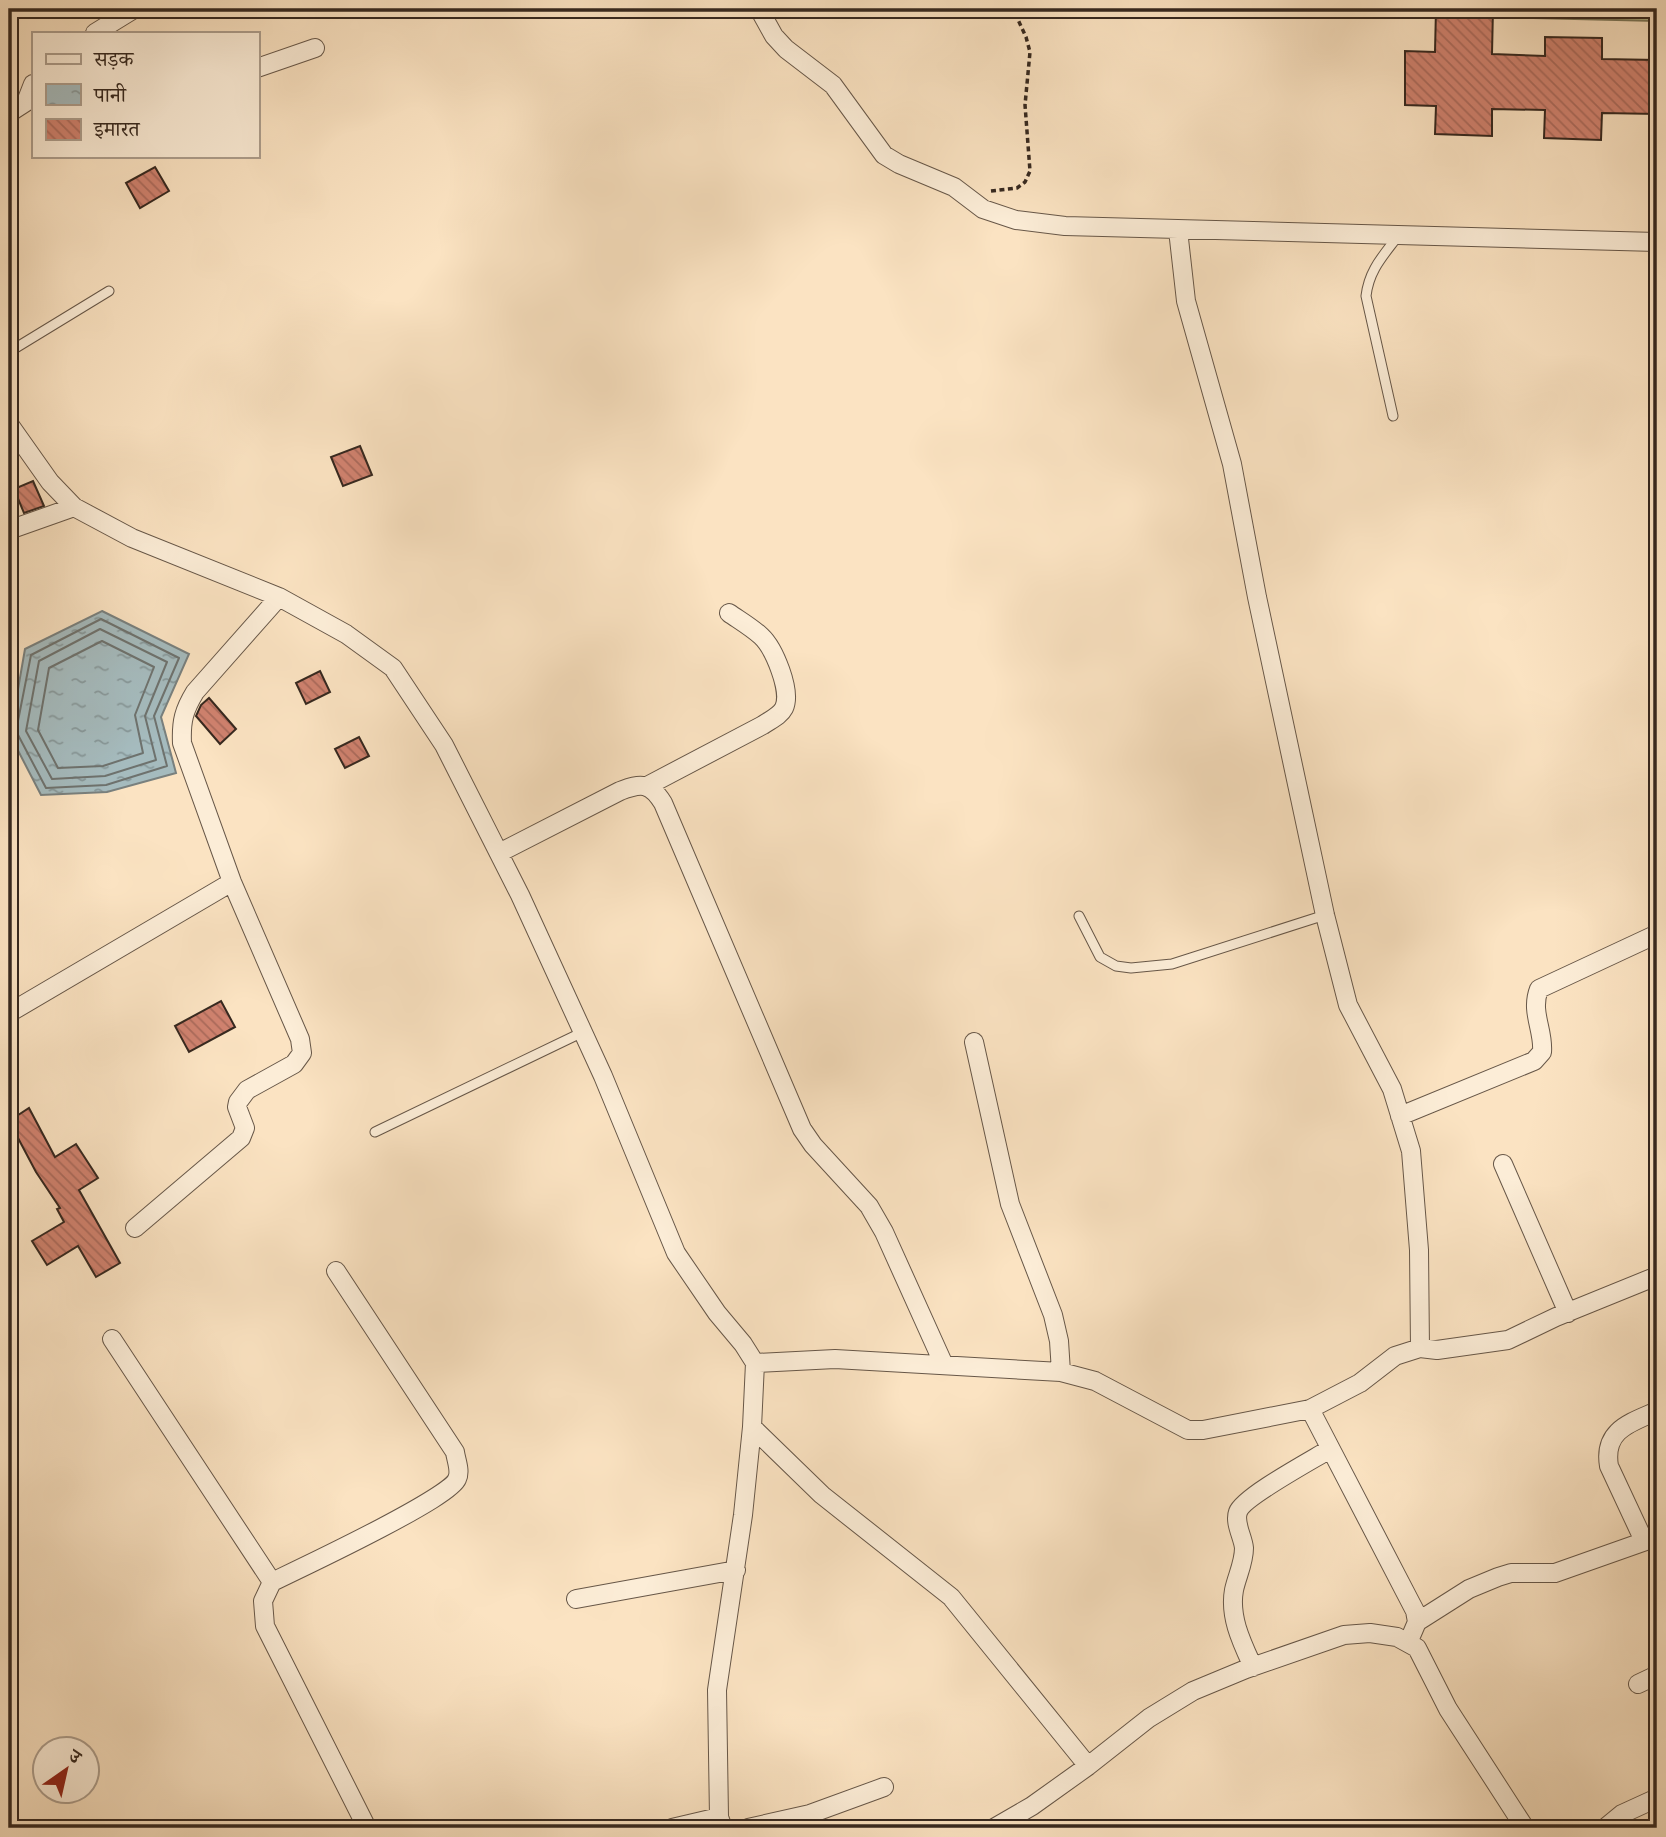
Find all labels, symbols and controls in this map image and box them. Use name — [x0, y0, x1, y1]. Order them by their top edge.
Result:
legend — [32, 32, 259, 158]
text: सड़क — [93, 45, 134, 74]
text: पानी — [93, 81, 127, 110]
text: इमारत — [93, 115, 141, 144]
north arrow — [32, 1736, 102, 1806]
text: उ — [62, 1742, 87, 1771]

